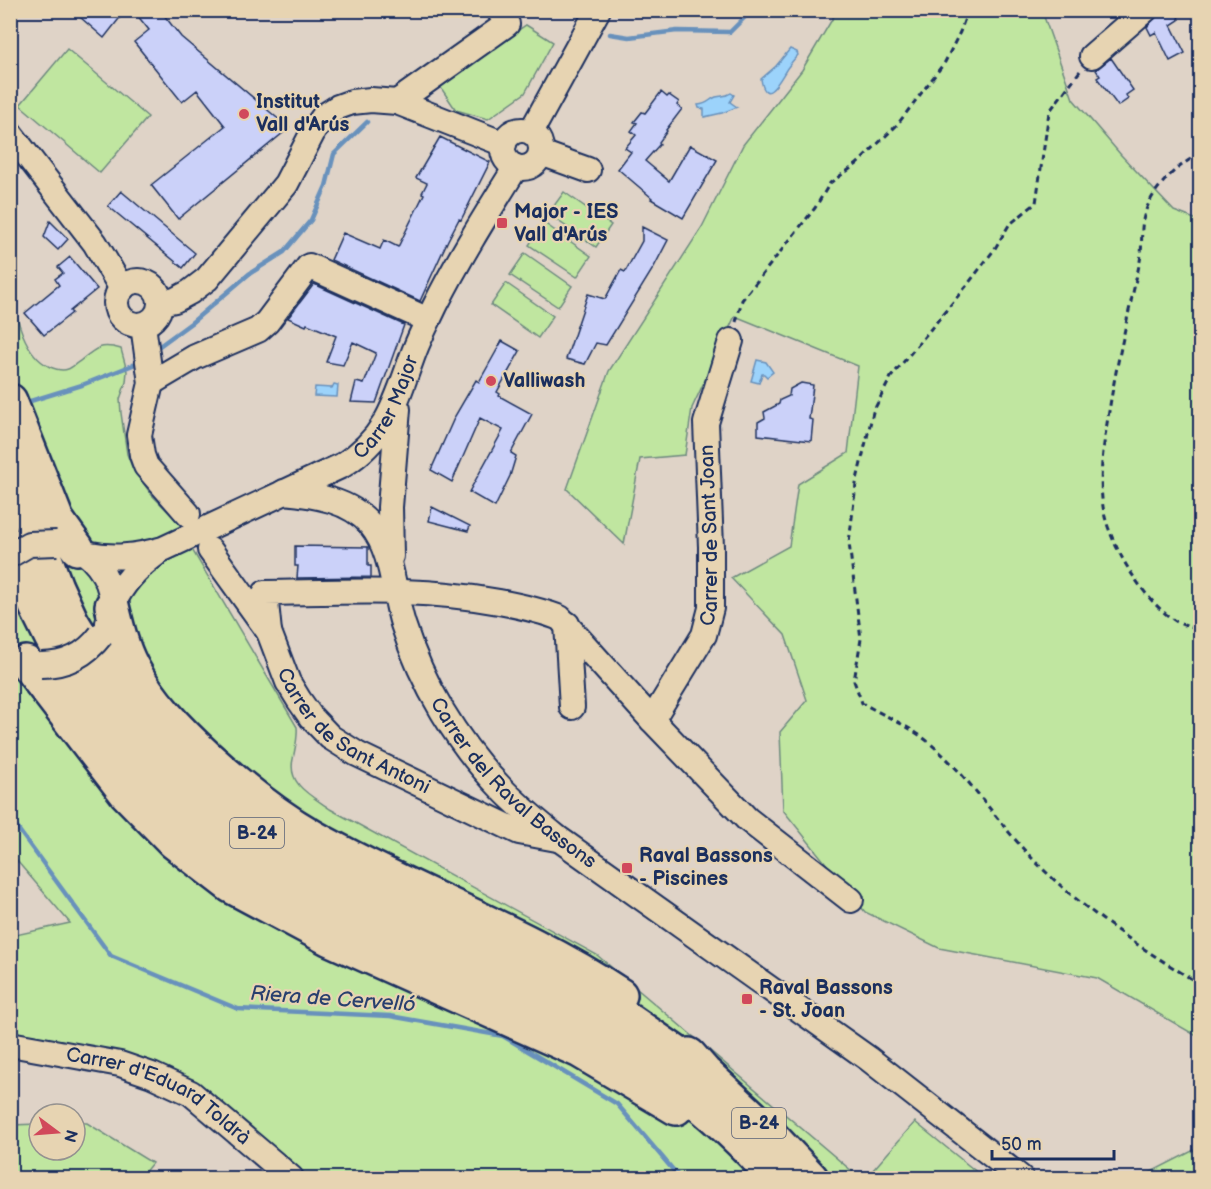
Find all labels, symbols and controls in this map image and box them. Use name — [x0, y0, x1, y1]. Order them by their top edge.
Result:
place label: Institut Vall d'Arús — [256, 90, 349, 137]
marker: Institut Vall d'Arús — [237, 107, 251, 121]
place label: Major - IES Vall d'Arús — [514, 200, 618, 247]
marker: Major - IES Vall d'Arús — [495, 216, 509, 230]
street label: Carrer Major — [349, 351, 424, 465]
place label: Valliwash — [503, 369, 585, 393]
marker: Valliwash — [484, 374, 498, 388]
street label: Carrer de Sant Joan — [695, 444, 723, 629]
street label: Carrer de Sant Antoni — [272, 665, 434, 799]
street label: Carrer del Raval Bassons — [425, 693, 601, 874]
road number: B-24 — [230, 818, 284, 848]
place label: Raval Bassons - Piscines — [639, 844, 773, 891]
marker: Raval Bassons - Piscines — [620, 861, 634, 875]
place label: Raval Bassons - St. Joan — [759, 976, 893, 1023]
water label: Riera de Cervelló — [250, 981, 416, 1017]
marker: Raval Bassons - St. Joan — [740, 992, 754, 1006]
street label: Carrer d'Eduard Toldrà — [64, 1042, 255, 1150]
north arrow — [27, 1102, 87, 1162]
road number: B-24 — [732, 1108, 786, 1138]
scale bar — [992, 1123, 1114, 1161]
text: N — [59, 1127, 81, 1144]
text: 50 m — [1001, 1134, 1042, 1155]

